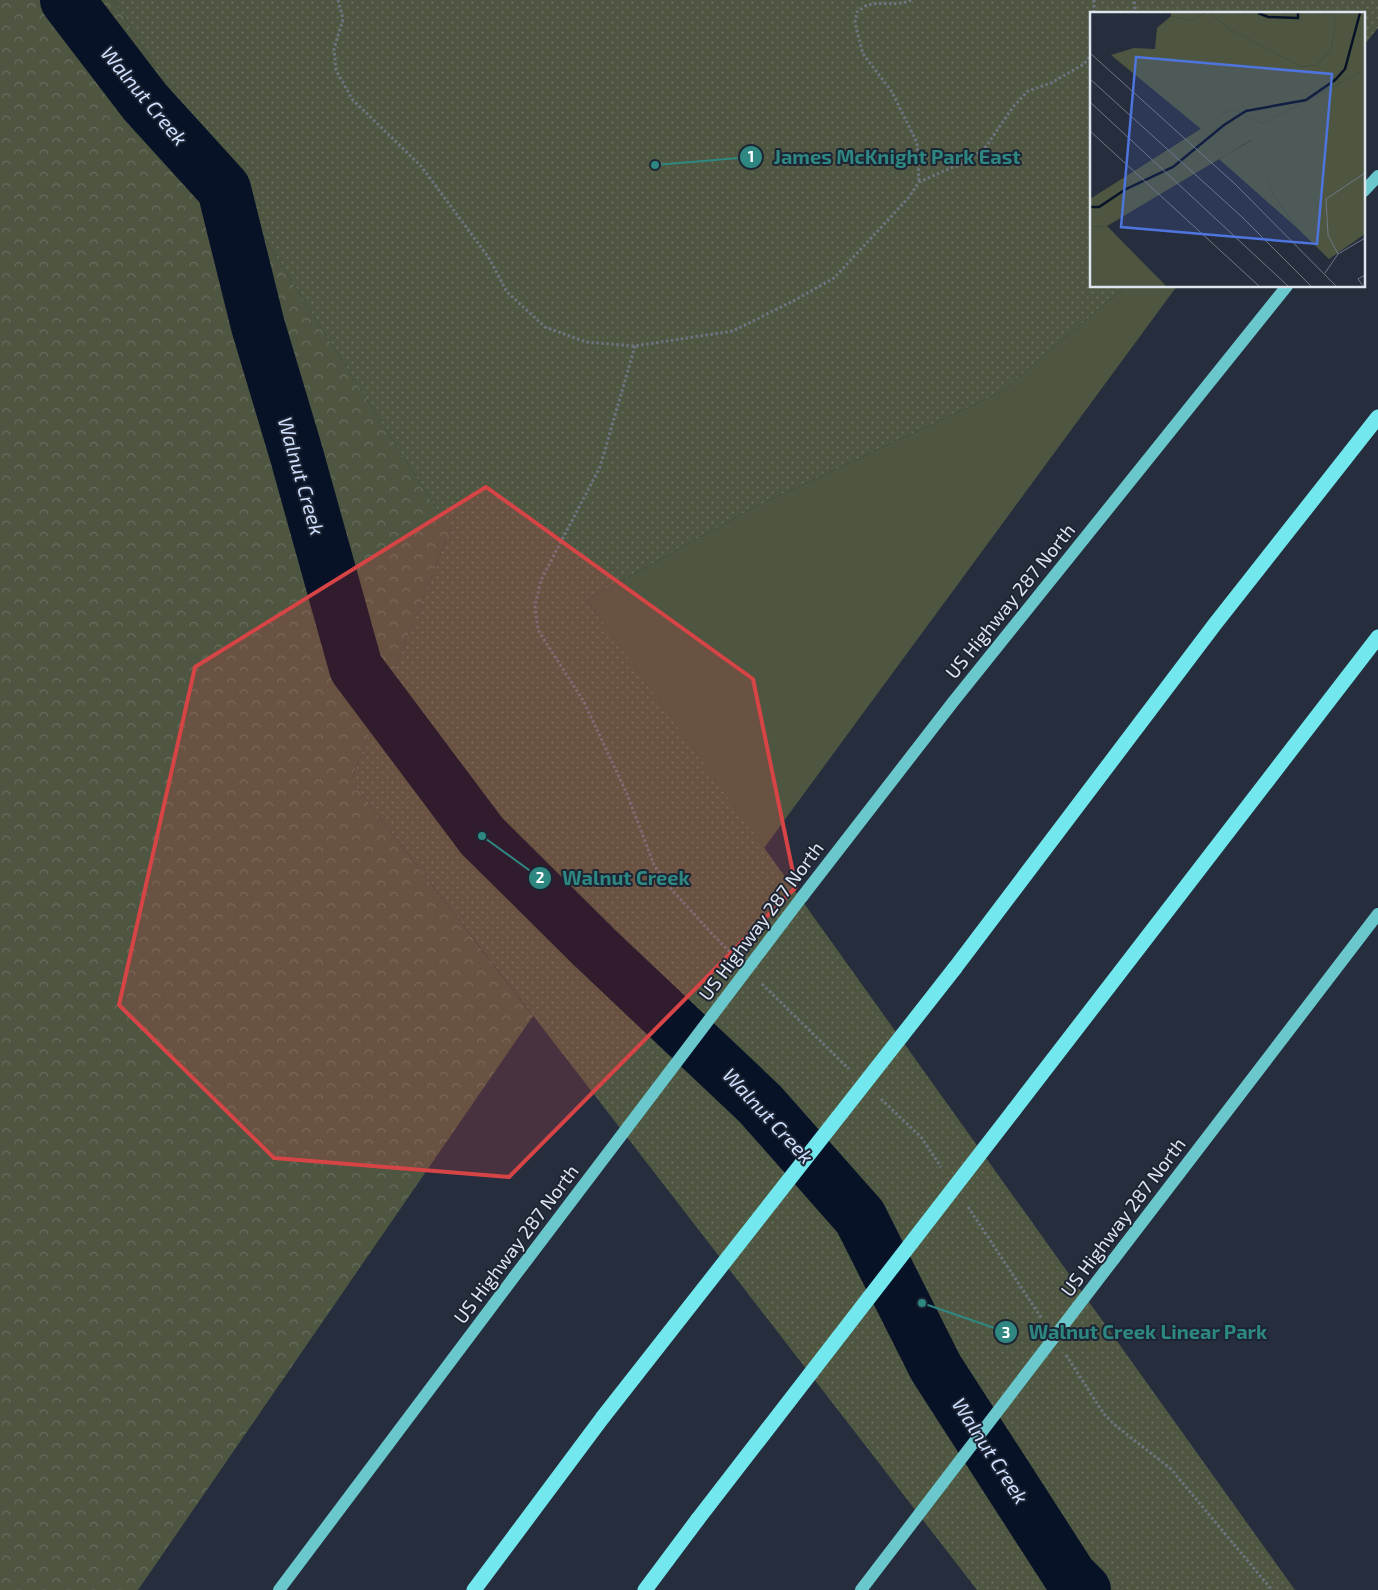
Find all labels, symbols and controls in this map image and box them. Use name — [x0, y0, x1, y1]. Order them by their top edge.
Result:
inset map — [1090, 12, 1366, 288]
water label: Walnut Creek — [96, 41, 193, 150]
callout: James McKnight Park East — [739, 140, 1031, 175]
text: James McKnight Park East — [774, 144, 1020, 168]
text: 1 — [748, 147, 754, 165]
water label: Walnut Creek — [274, 414, 330, 538]
street label: US Highway 287 North — [940, 519, 1079, 683]
street label: US Highway 287 North — [693, 837, 828, 1005]
callout: Walnut Creek — [527, 860, 700, 895]
text: Walnut Creek — [562, 865, 691, 889]
text: 2 — [536, 868, 545, 886]
water label: Walnut Creek — [718, 1063, 819, 1168]
street label: US Highway 287 North — [1055, 1133, 1190, 1301]
street label: US Highway 287 North — [448, 1160, 583, 1328]
callout: Walnut Creek Linear Park — [993, 1315, 1277, 1350]
text: Walnut Creek Linear Park — [1029, 1319, 1268, 1343]
text: 3 — [1002, 1323, 1010, 1341]
water label: Walnut Creek — [948, 1393, 1034, 1508]

